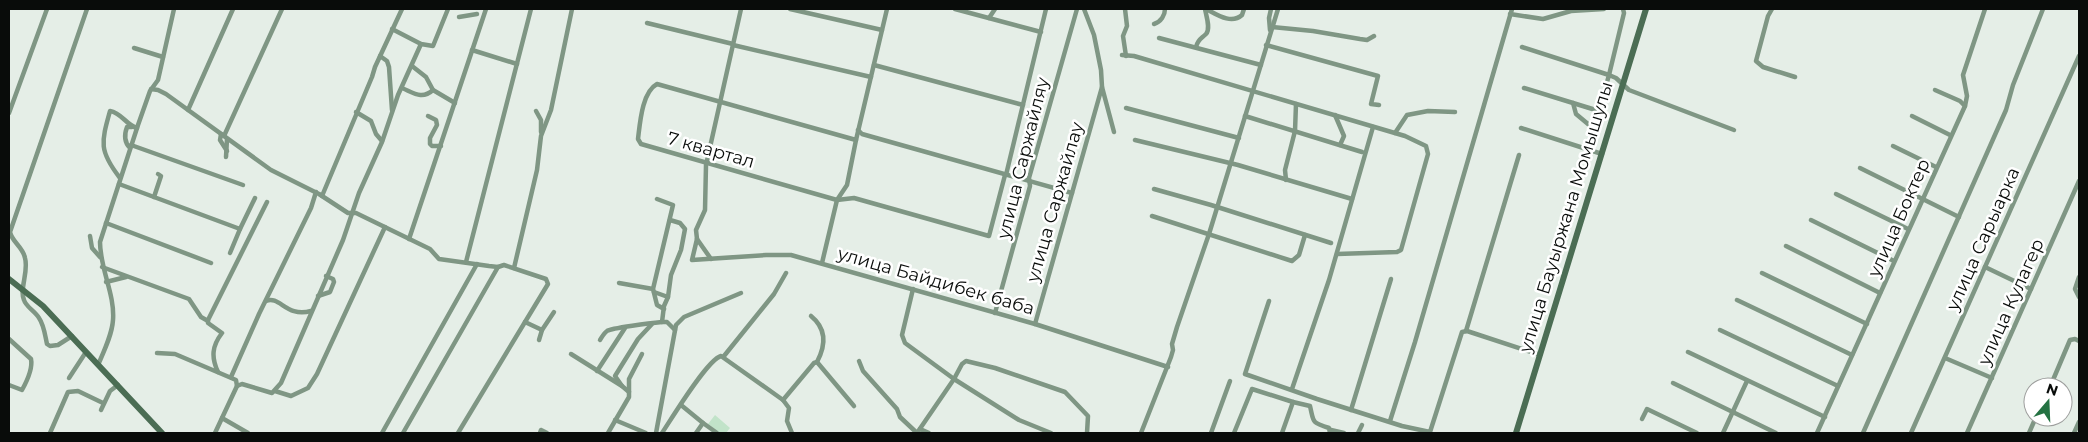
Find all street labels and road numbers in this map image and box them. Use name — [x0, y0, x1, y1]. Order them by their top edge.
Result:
street label: улица Саржайляу — [992, 75, 1054, 242]
street label: улица Бауыржана Момышулы — [1514, 79, 1618, 356]
street label: улица Саржайлау — [1021, 119, 1088, 286]
street label: 7 квартал — [665, 127, 757, 173]
street label: улица Боктер — [1863, 155, 1935, 282]
street label: улица Сарыарка — [1941, 164, 2024, 315]
street label: улица Кулагер — [1973, 235, 2049, 370]
street label: улица Байдибек баба — [834, 242, 1037, 320]

